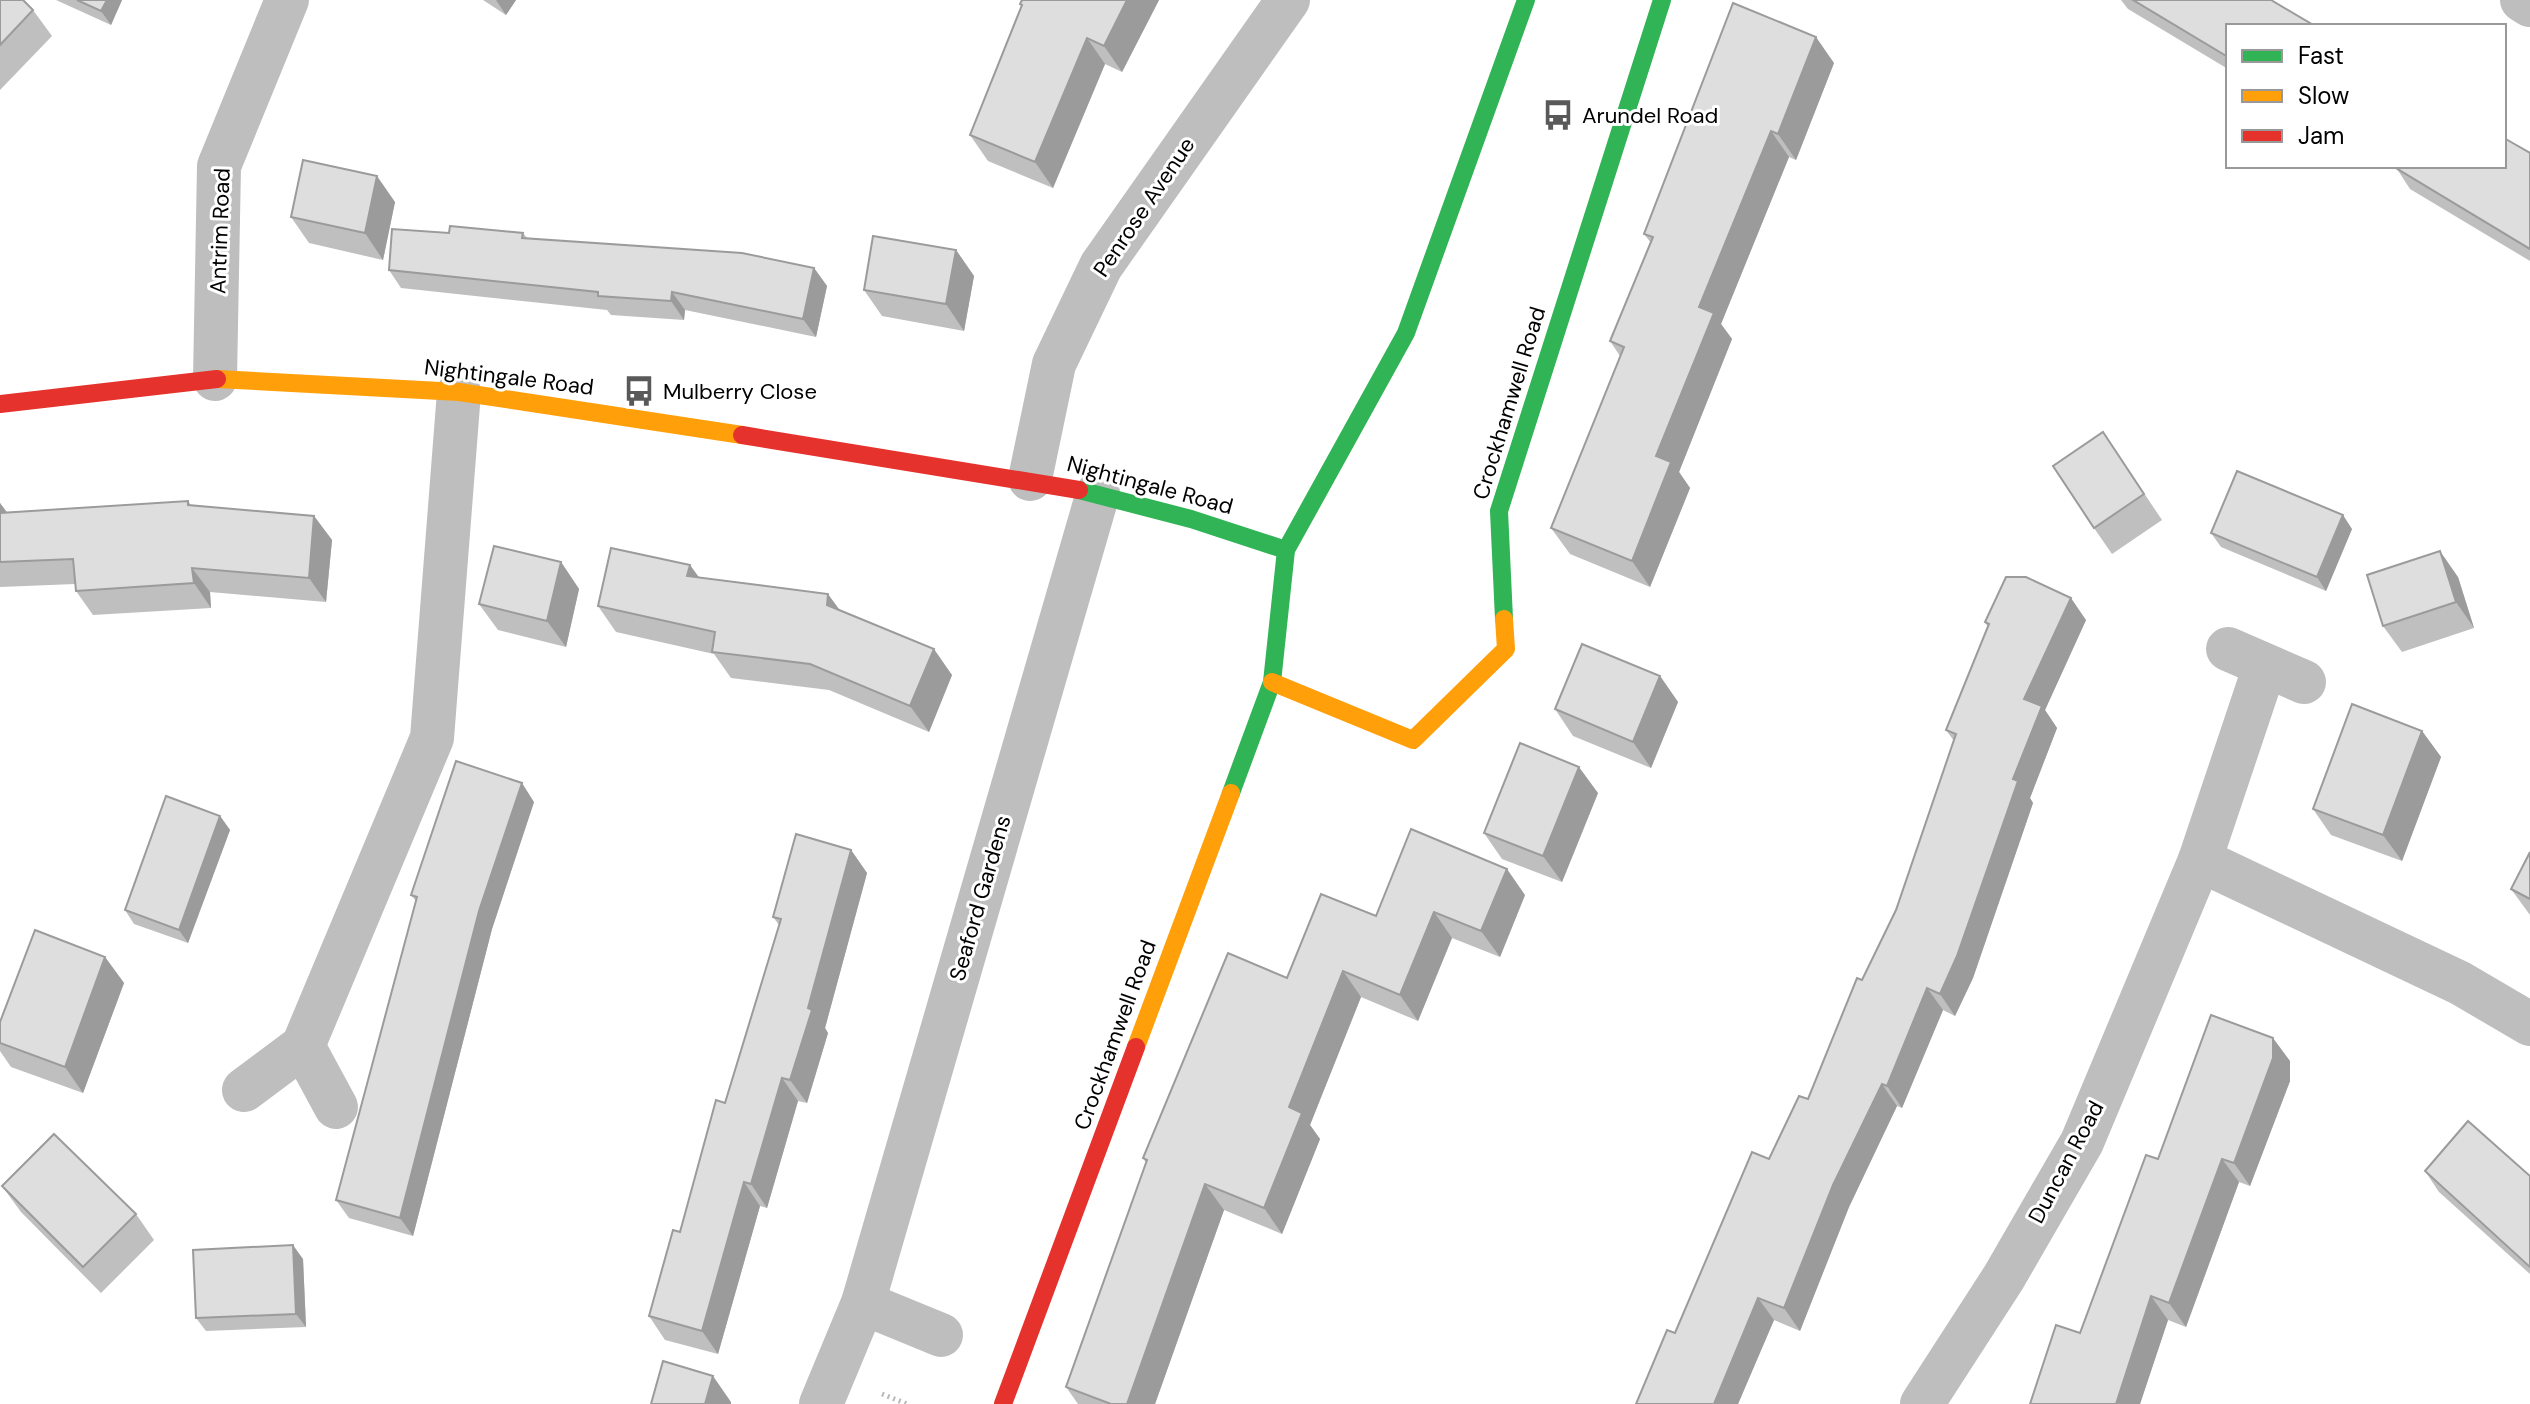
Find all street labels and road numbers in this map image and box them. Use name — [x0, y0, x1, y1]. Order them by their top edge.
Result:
street label: Penrose Avenue — [1087, 132, 1201, 282]
street label: Antrim Road — [203, 168, 237, 294]
street label: Crockhamwell Road — [1466, 303, 1552, 503]
street label: Nightingale Road — [423, 352, 595, 402]
street label: Nightingale Road — [1064, 449, 1236, 521]
street label: Seaford Gardens — [942, 812, 1018, 984]
street label: Crockhamwell Road — [1067, 936, 1163, 1134]
street label: Duncan Road — [2022, 1096, 2110, 1228]

